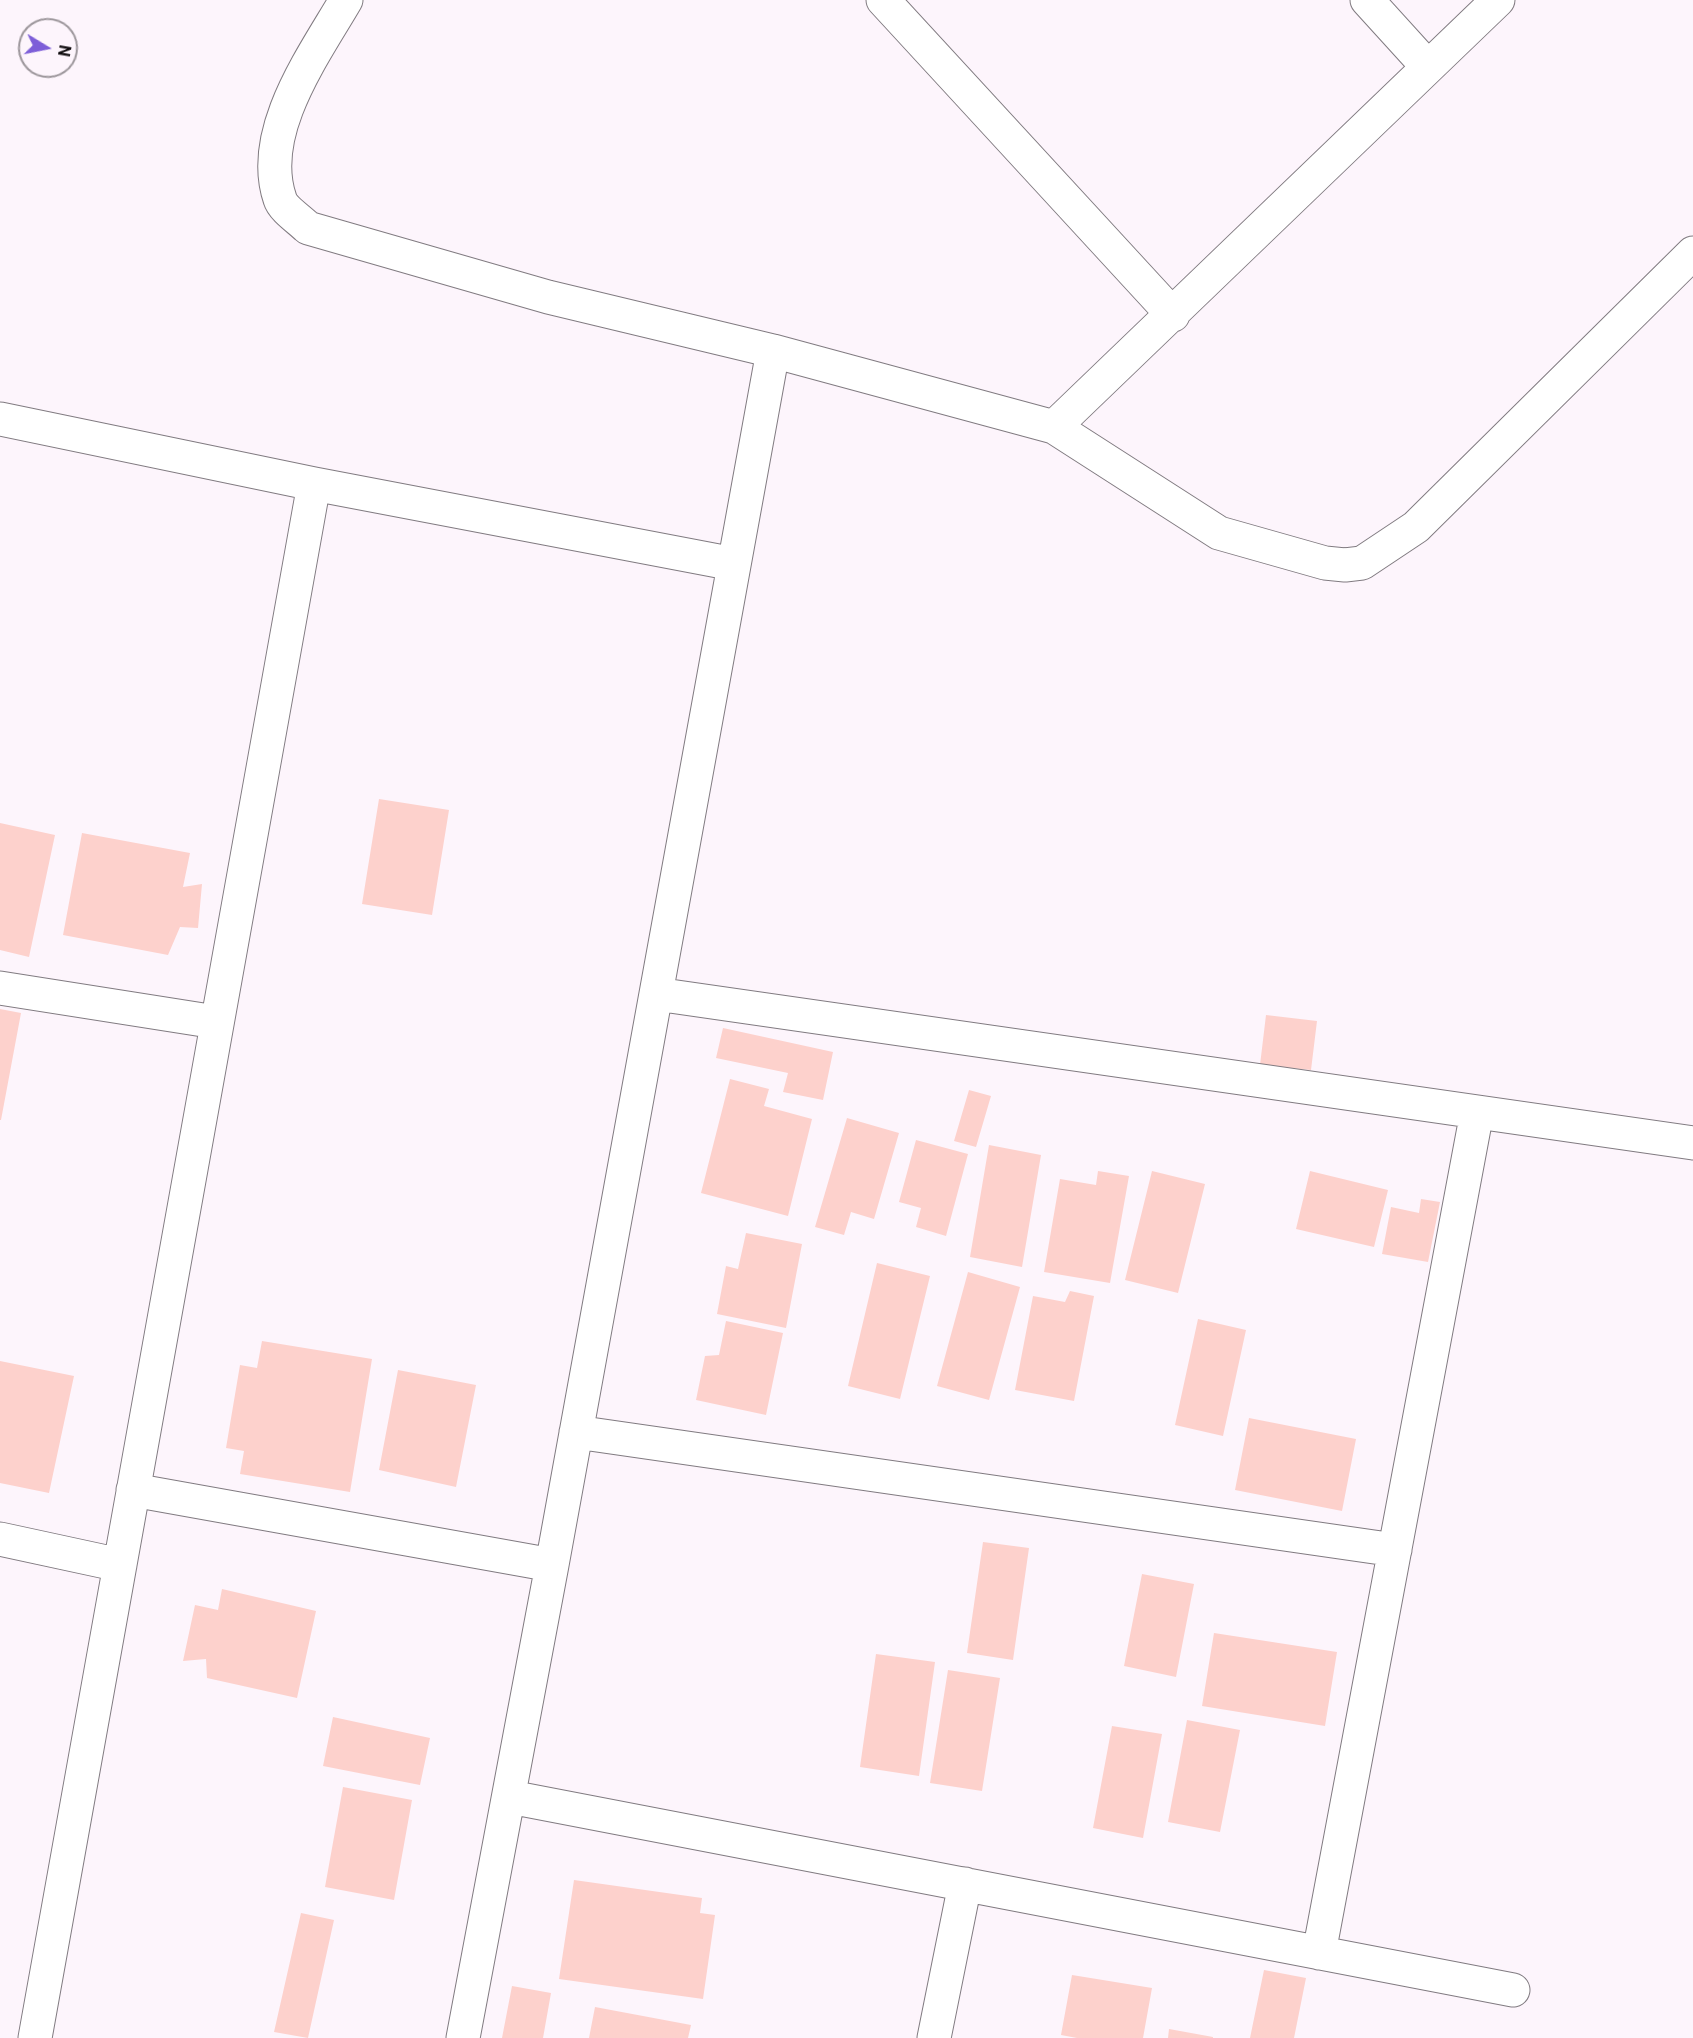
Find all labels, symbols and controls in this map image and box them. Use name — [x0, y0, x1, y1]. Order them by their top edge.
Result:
north arrow — [18, 18, 78, 78]
text: N — [54, 44, 75, 58]

